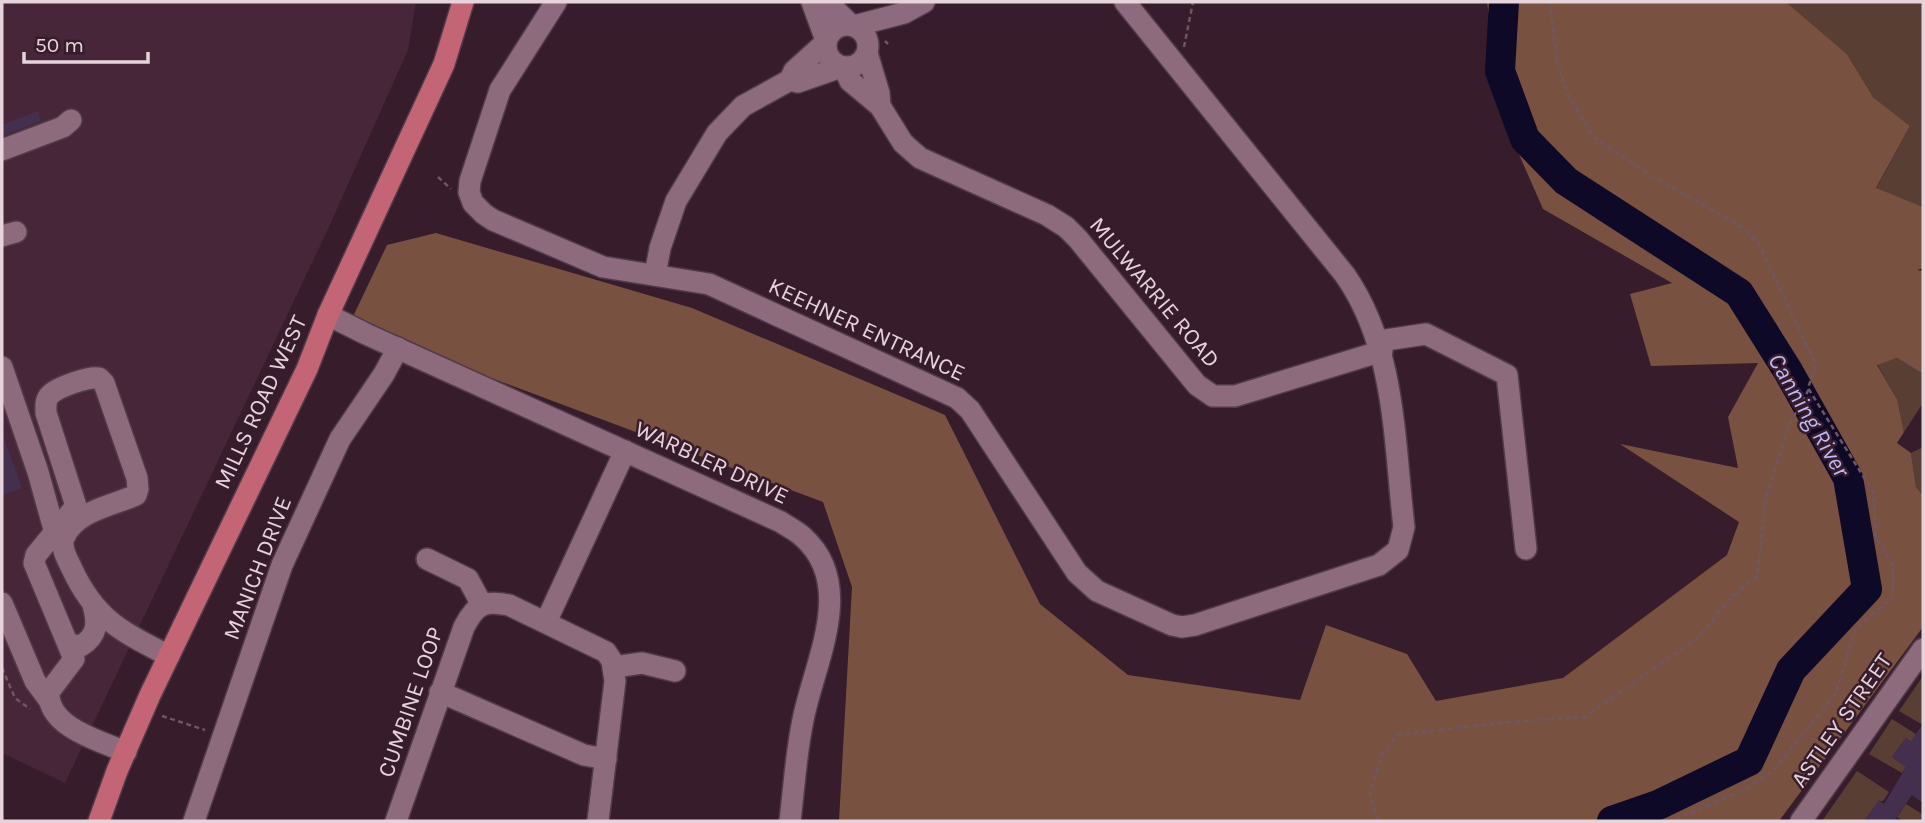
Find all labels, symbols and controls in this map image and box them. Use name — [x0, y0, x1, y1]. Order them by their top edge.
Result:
scale bar — [24, 21, 149, 65]
text: 50 m — [35, 33, 84, 57]
street label: MULWARRIE ROAD — [1084, 212, 1225, 373]
street label: KEEHNER ENTRANCE — [764, 272, 969, 387]
street label: MILLS ROAD WEST — [208, 311, 313, 493]
water label: Canning River — [1762, 348, 1856, 482]
street label: WARBLER DRIVE — [631, 415, 793, 510]
street label: MANICH DRIVE — [218, 493, 297, 644]
street label: CUMBINE LOOP — [372, 624, 449, 781]
street label: ASTLEY STREET — [1785, 648, 1898, 792]

